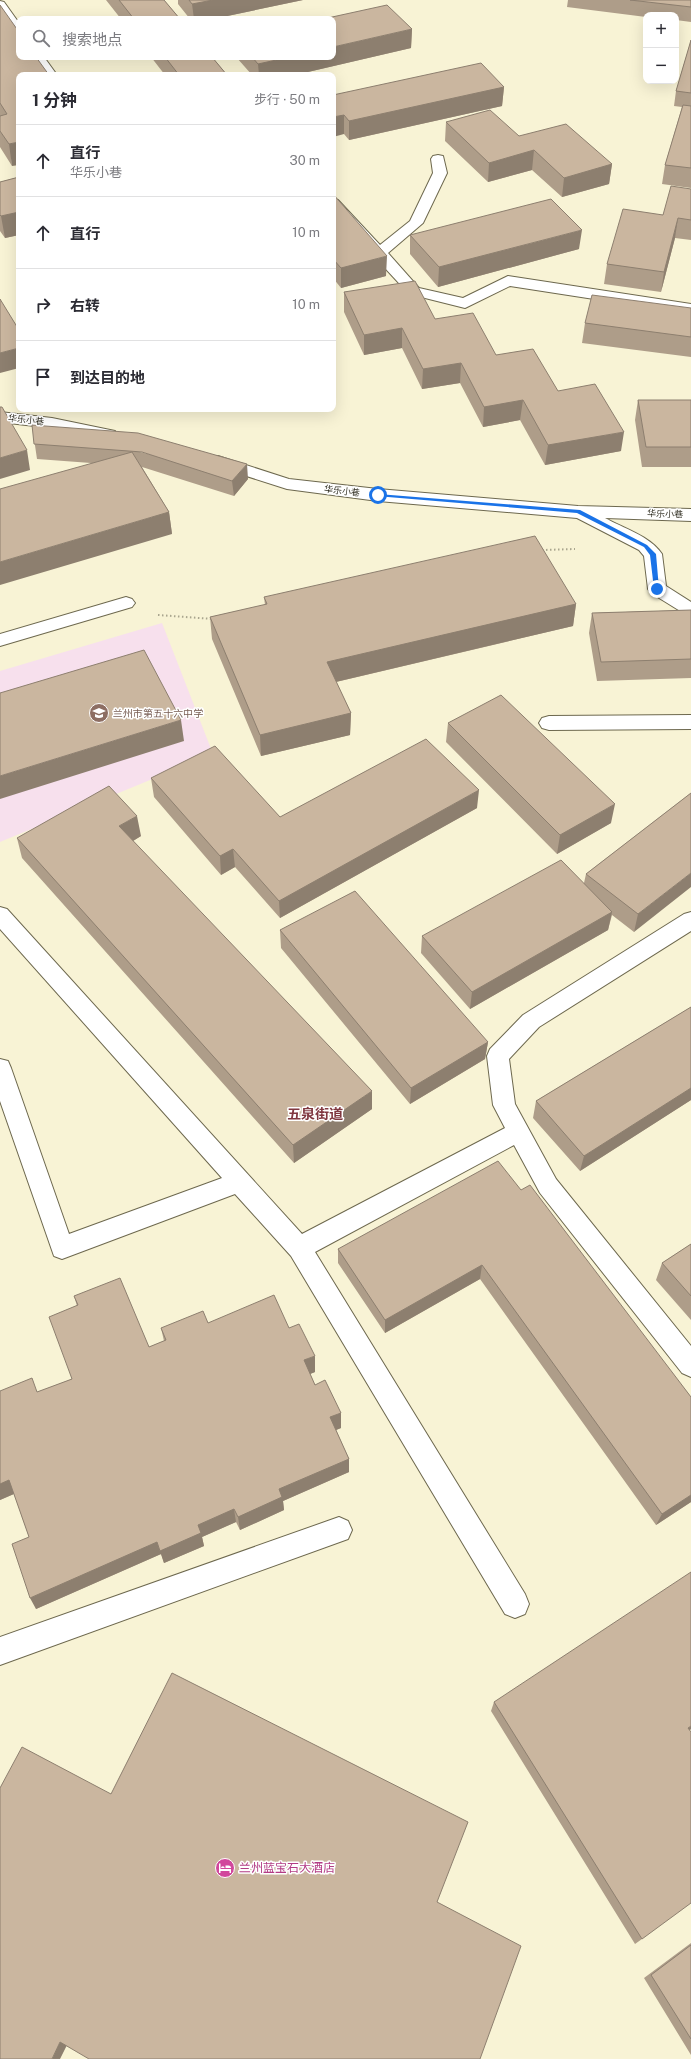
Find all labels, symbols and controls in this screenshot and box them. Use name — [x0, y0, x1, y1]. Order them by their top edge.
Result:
map controls — [643, 12, 679, 84]
button: + — [643, 12, 679, 48]
search box — [16, 16, 336, 60]
icon: search — [30, 27, 52, 49]
text: 搜索地点 — [62, 31, 122, 48]
button: − — [643, 48, 679, 84]
text: 1 分钟 — [32, 90, 77, 110]
text: 步行 · 50 m — [254, 92, 320, 107]
text: 直行 — [70, 144, 100, 161]
icon: ahead — [32, 150, 54, 172]
text: 30 m — [290, 153, 320, 168]
text: 华乐小巷 — [70, 165, 122, 180]
icon: ahead — [32, 222, 54, 244]
text: 直行 — [70, 225, 100, 242]
text: 10 m — [292, 225, 320, 240]
icon: right — [32, 294, 54, 316]
text: 右转 — [70, 297, 100, 314]
text: 10 m — [292, 297, 320, 312]
icon: arrive — [32, 366, 54, 388]
text: 到达目的地 — [70, 369, 145, 386]
street label: 华乐小巷 — [8, 412, 45, 427]
street label: 华乐小巷 — [324, 483, 361, 498]
route start — [369, 486, 387, 504]
street label: 华乐小巷 — [647, 507, 683, 520]
route end — [648, 580, 666, 598]
school or university icon: 兰州市第五十六中学 — [88, 702, 110, 724]
place label: 兰州市第五十六中学 — [113, 707, 203, 719]
district label: 五泉街道 — [287, 1106, 343, 1122]
hotel icon: 兰州蓝宝石大酒店 — [214, 1857, 236, 1879]
place label: 兰州蓝宝石大酒店 — [239, 1861, 335, 1875]

